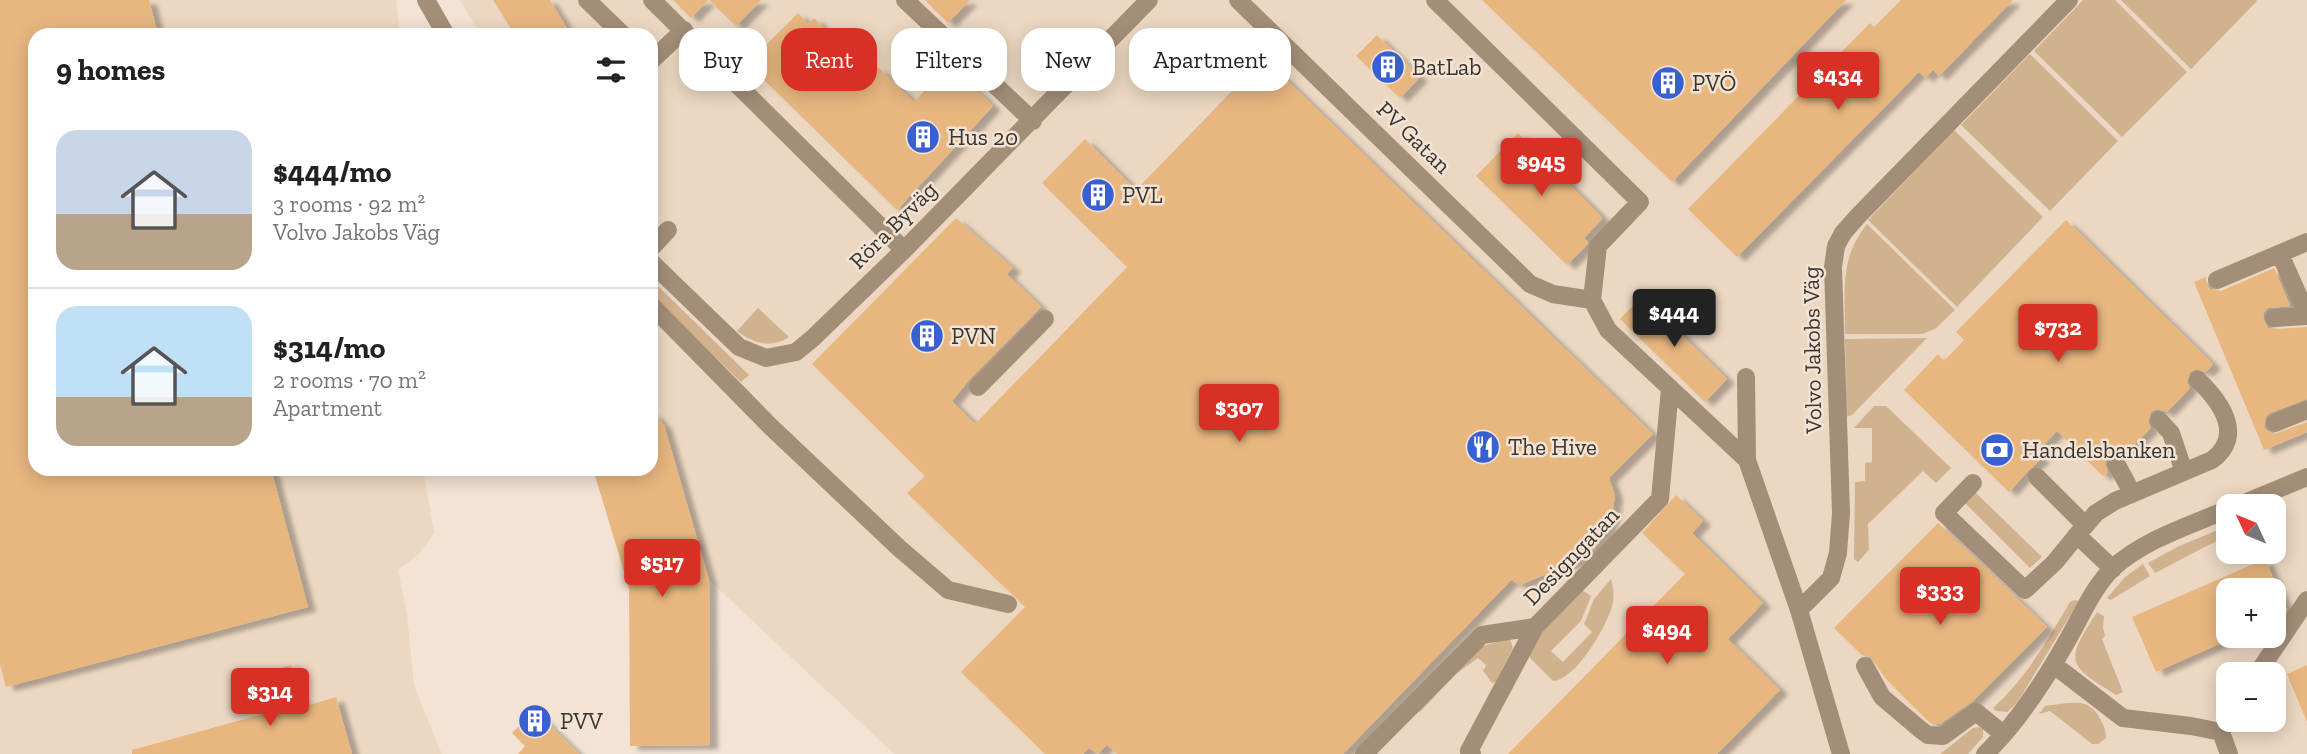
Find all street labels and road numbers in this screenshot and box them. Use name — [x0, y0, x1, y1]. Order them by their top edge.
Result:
street label: PV Gatan — [1371, 95, 1457, 179]
street label: Röra Byväg — [843, 175, 943, 275]
street label: Volvo Jakobs Väg — [1797, 266, 1827, 435]
street label: Designgatan — [1517, 501, 1625, 611]

